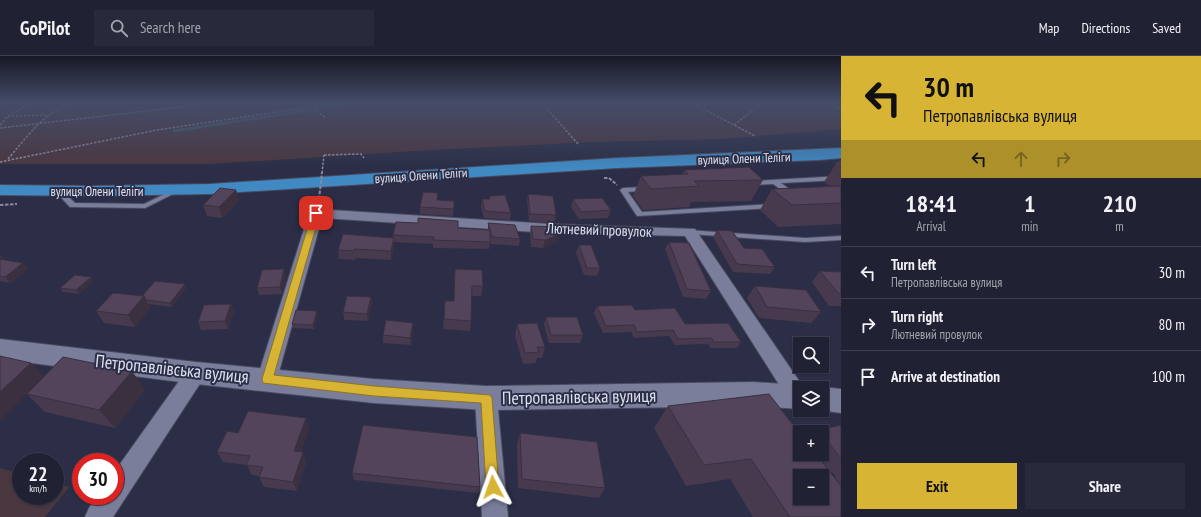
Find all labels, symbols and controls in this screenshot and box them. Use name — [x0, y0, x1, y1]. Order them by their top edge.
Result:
search box — [94, 10, 374, 46]
text: GoPilot — [20, 16, 70, 40]
icon: search — [108, 17, 130, 39]
text: Search here — [140, 18, 201, 37]
text: Map — [1039, 19, 1059, 37]
text: Directions — [1081, 19, 1130, 37]
text: Saved — [1152, 19, 1181, 37]
text: 30 m — [923, 68, 974, 105]
icon: left — [857, 72, 909, 124]
text: Петропавлівська вулиця — [923, 104, 1077, 127]
street label: вулиця Олени Теліги — [697, 148, 791, 169]
icon: left — [968, 148, 990, 170]
icon: ahead — [1010, 148, 1032, 170]
icon: right — [1052, 148, 1074, 170]
street label: вулиця Олени Теліги — [374, 164, 468, 187]
street label: вулиця Олени Теліги — [50, 183, 144, 200]
text: 18:41 — [905, 188, 957, 219]
text: 1 — [1024, 188, 1035, 219]
text: 210 — [1102, 188, 1137, 219]
pin — [299, 196, 333, 230]
icon: arrive — [305, 202, 327, 224]
street label: Лютневий провулок — [545, 218, 652, 241]
text: Arrival — [916, 218, 946, 235]
text: min — [1021, 218, 1038, 235]
text: m — [1115, 218, 1124, 235]
text: Turn left — [891, 255, 936, 274]
icon: left — [857, 262, 879, 284]
text: 30 m — [1159, 263, 1185, 282]
text: Петропавлівська вулиця — [891, 274, 1002, 291]
text: Turn right — [891, 307, 943, 326]
icon: right — [857, 314, 879, 336]
text: 80 m — [1159, 315, 1185, 334]
text: Лютневий провулок — [891, 326, 982, 343]
map controls — [793, 337, 829, 505]
button: search — [793, 337, 829, 373]
street label: Петропавлівська вулиця — [94, 349, 250, 388]
icon: arrive — [857, 366, 879, 388]
text: Arrive at destination — [891, 367, 1000, 386]
text: 100 m — [1152, 367, 1185, 386]
button: layers — [793, 381, 829, 417]
street label: Петропавлівська вулиця — [502, 384, 656, 409]
button: + — [793, 425, 829, 461]
speed limit sign: 30 — [72, 453, 124, 505]
text: 22 — [28, 461, 48, 487]
button: Exit — [857, 463, 1017, 509]
button: Share — [1025, 463, 1185, 509]
position arrow — [472, 466, 514, 508]
button: − — [793, 469, 829, 505]
text: km/h — [29, 482, 47, 495]

